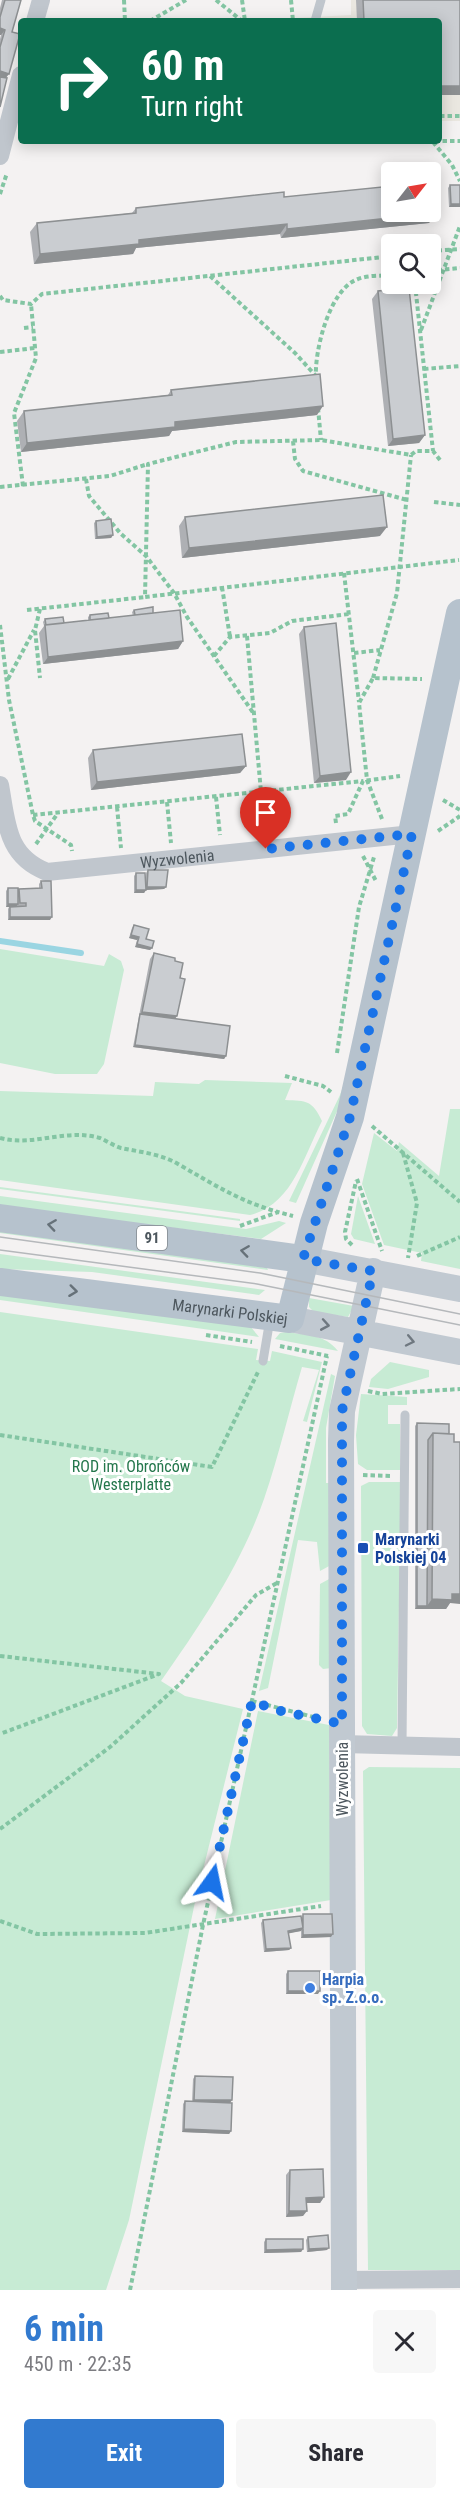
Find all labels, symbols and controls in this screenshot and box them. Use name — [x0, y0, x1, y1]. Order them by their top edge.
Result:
text: 60 m — [141, 41, 224, 90]
icon: right — [42, 42, 120, 120]
text: Turn right — [141, 91, 243, 123]
north arrow — [381, 162, 441, 222]
map controls — [381, 162, 441, 294]
button: search — [381, 234, 441, 294]
pin — [240, 787, 291, 849]
icon: arrive — [249, 796, 282, 829]
street label: Wyzwolenia — [139, 846, 215, 872]
one-way arrow — [48, 1219, 57, 1231]
road number: 91 — [137, 1226, 167, 1250]
one-way arrow — [241, 1245, 250, 1258]
one-way arrow — [68, 1285, 77, 1297]
street label: Marynarki Polskiej — [171, 1295, 289, 1329]
one-way arrow — [320, 1319, 329, 1331]
one-way arrow — [405, 1334, 415, 1347]
park label: ROD im. Obrońców Westerplatte — [72, 1457, 190, 1494]
place label: Marynarki Polskiej 04 — [375, 1530, 446, 1567]
marker: Marynarki Polskiej 04 — [356, 1541, 370, 1555]
street label: Wyzwolenia — [333, 1742, 352, 1816]
position arrow — [180, 1850, 244, 1914]
place label: Harpia sp. Z.o.o. — [322, 1970, 384, 2007]
marker: Harpia sp. Z.o.o. — [303, 1981, 317, 1995]
text: 6 min — [24, 2308, 104, 2350]
button: close — [373, 2310, 436, 2373]
text: 450 m · 22:35 — [24, 2352, 131, 2376]
button: Exit — [24, 2419, 224, 2488]
button: Share — [236, 2419, 436, 2488]

